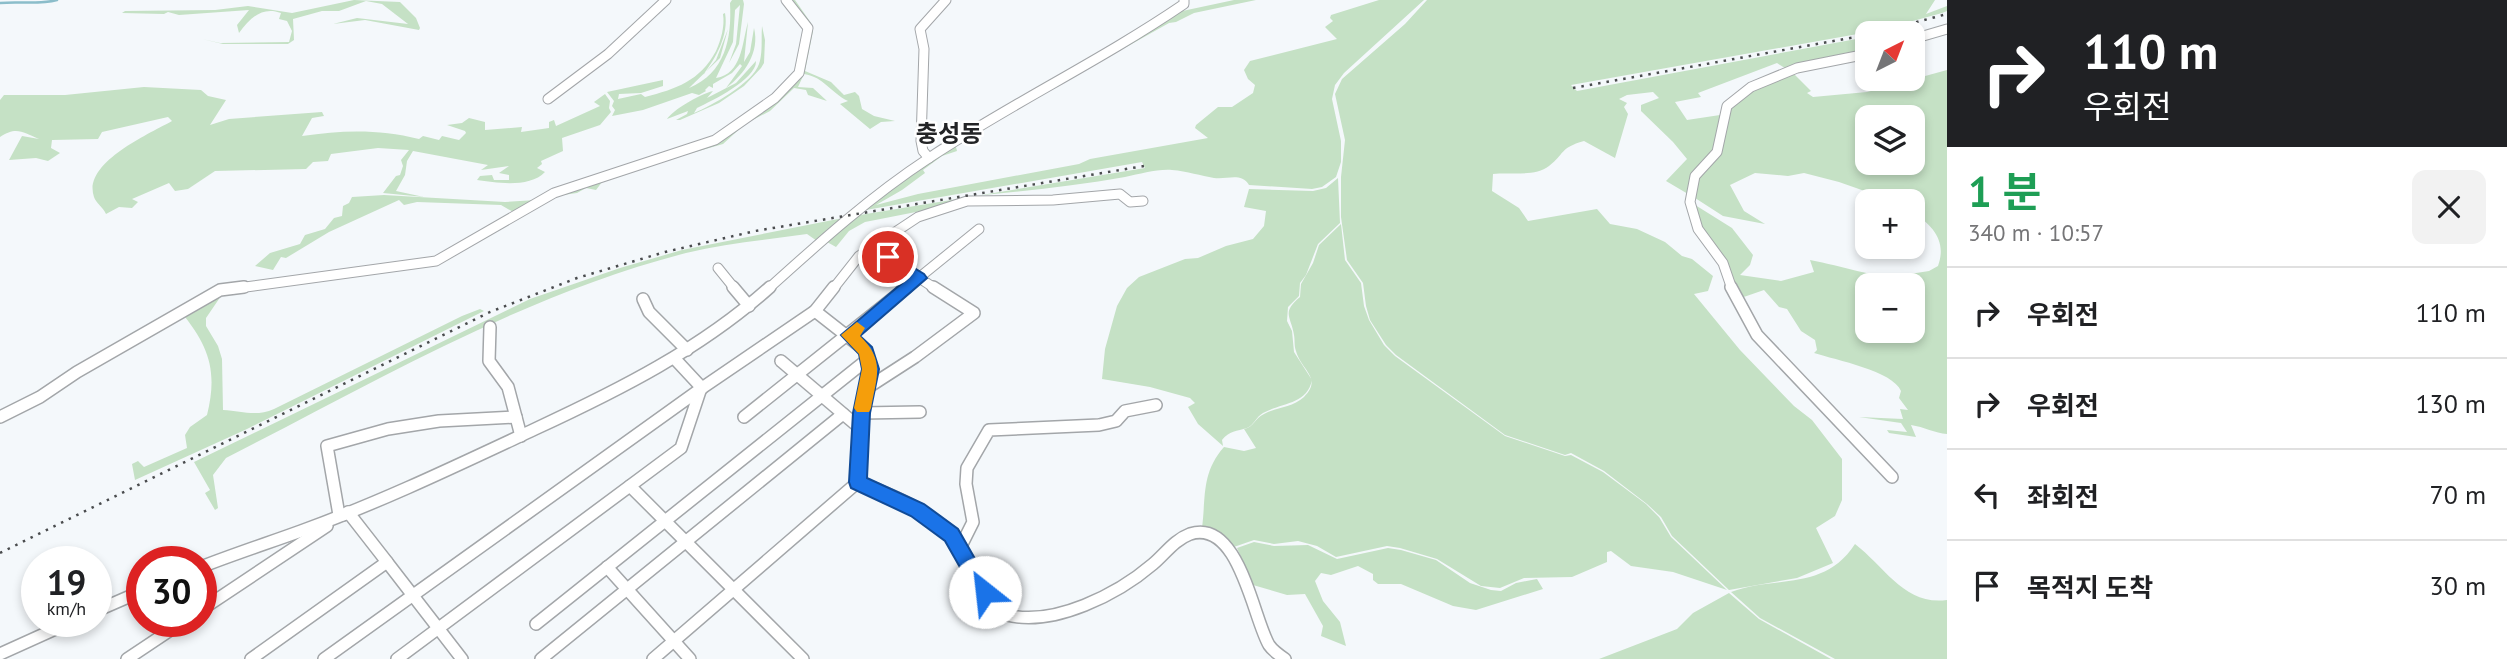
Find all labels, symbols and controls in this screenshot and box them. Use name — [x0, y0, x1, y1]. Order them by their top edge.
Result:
text: 110 m — [2083, 19, 2218, 83]
north arrow — [1855, 21, 1925, 91]
map controls — [1855, 21, 1925, 343]
icon: right — [1968, 28, 2059, 119]
text: 우회전 — [2083, 85, 2171, 127]
button: layers — [1855, 105, 1925, 175]
district label: 충성동 — [916, 118, 982, 149]
text: 1 분 — [1968, 164, 2041, 219]
button: close — [2412, 170, 2486, 244]
button: + — [1855, 189, 1925, 259]
text: 340 m · 10:57 — [1968, 218, 2104, 247]
pin — [858, 227, 918, 287]
icon: arrive — [869, 238, 907, 276]
button: − — [1855, 273, 1925, 343]
icon: right — [1968, 294, 2006, 332]
text: 110 m — [2415, 296, 2486, 329]
text: 우회전 — [2027, 298, 2099, 331]
icon: right — [1968, 385, 2006, 423]
text: 130 m — [2415, 387, 2486, 420]
text: 우회전 — [2027, 389, 2099, 422]
icon: left — [1968, 476, 2006, 514]
text: 70 m — [2430, 478, 2486, 511]
text: 좌회전 — [2027, 480, 2099, 513]
speed limit sign: 30 — [126, 546, 217, 637]
position arrow — [948, 555, 1022, 629]
text: 19 — [47, 559, 86, 605]
icon: arrive — [1968, 567, 2006, 605]
text: 30 m — [2430, 569, 2486, 602]
text: 목적지 도착 — [2027, 571, 2153, 604]
text: km/h — [47, 597, 86, 620]

